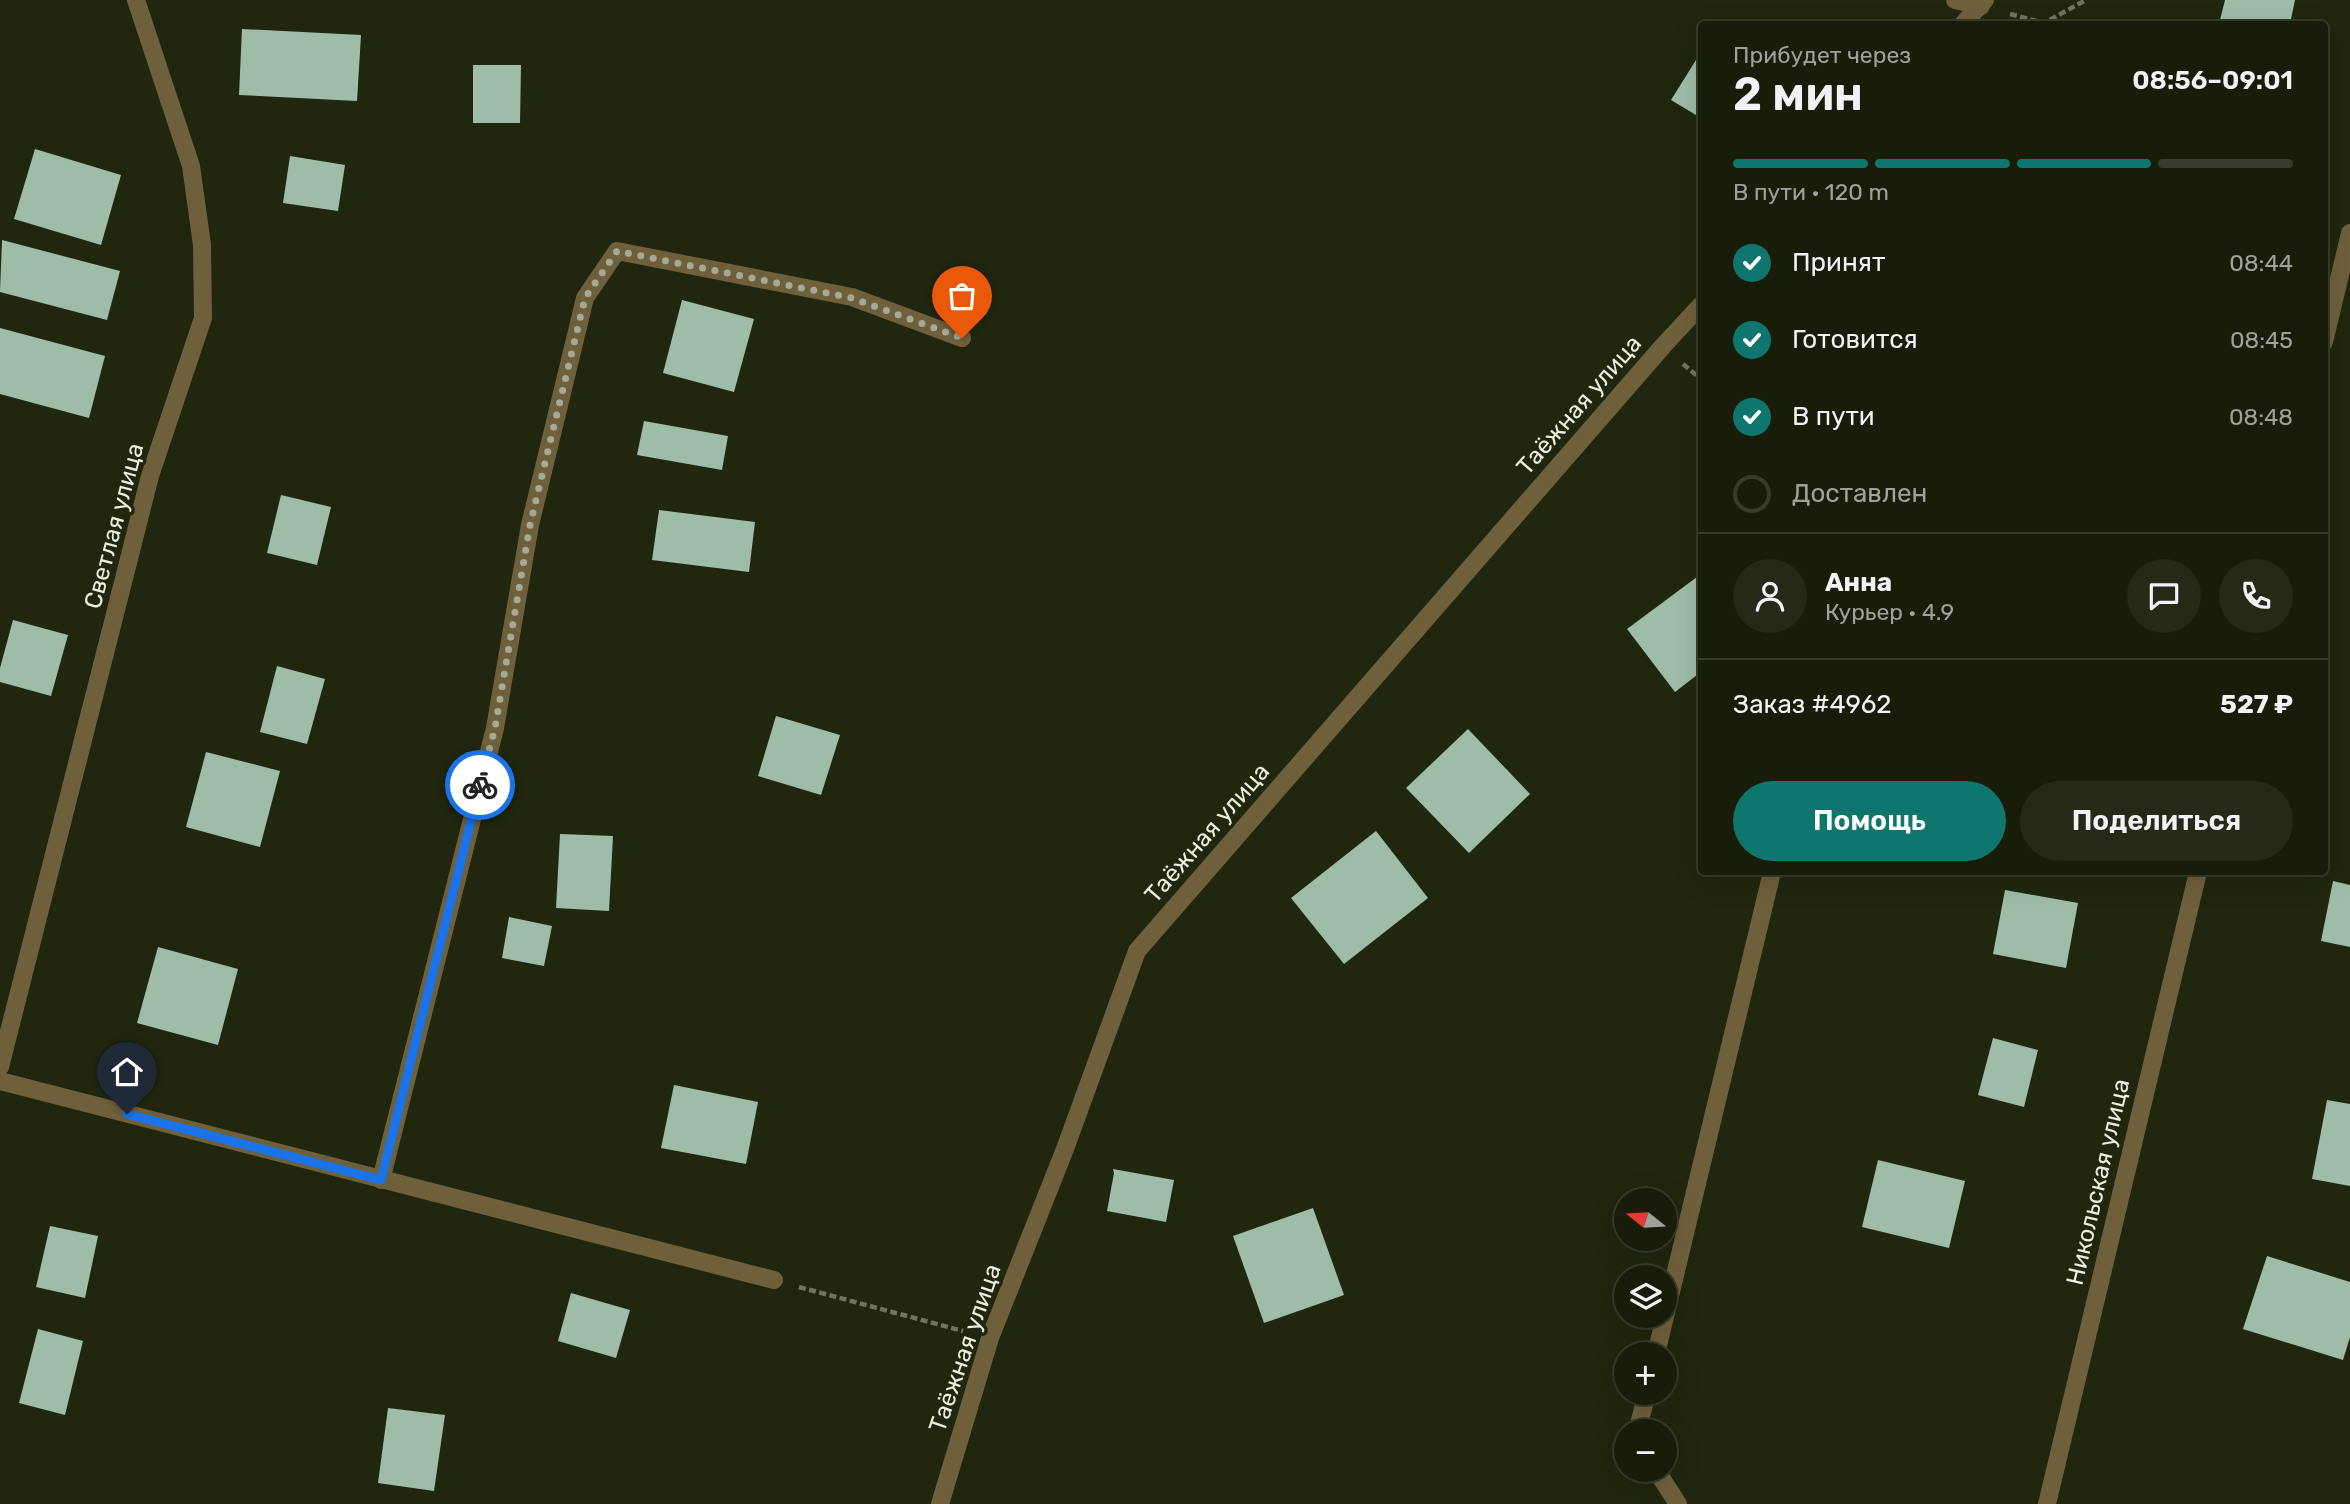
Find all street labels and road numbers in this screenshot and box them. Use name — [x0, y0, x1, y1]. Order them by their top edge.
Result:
street label: Таёжная улица — [1511, 330, 1647, 480]
street label: Светлая улица — [78, 440, 150, 612]
street label: Таёжная улица — [1139, 758, 1275, 908]
street label: Никольская улица — [2061, 1076, 2135, 1288]
street label: Таёжная улица — [923, 1260, 1007, 1436]

